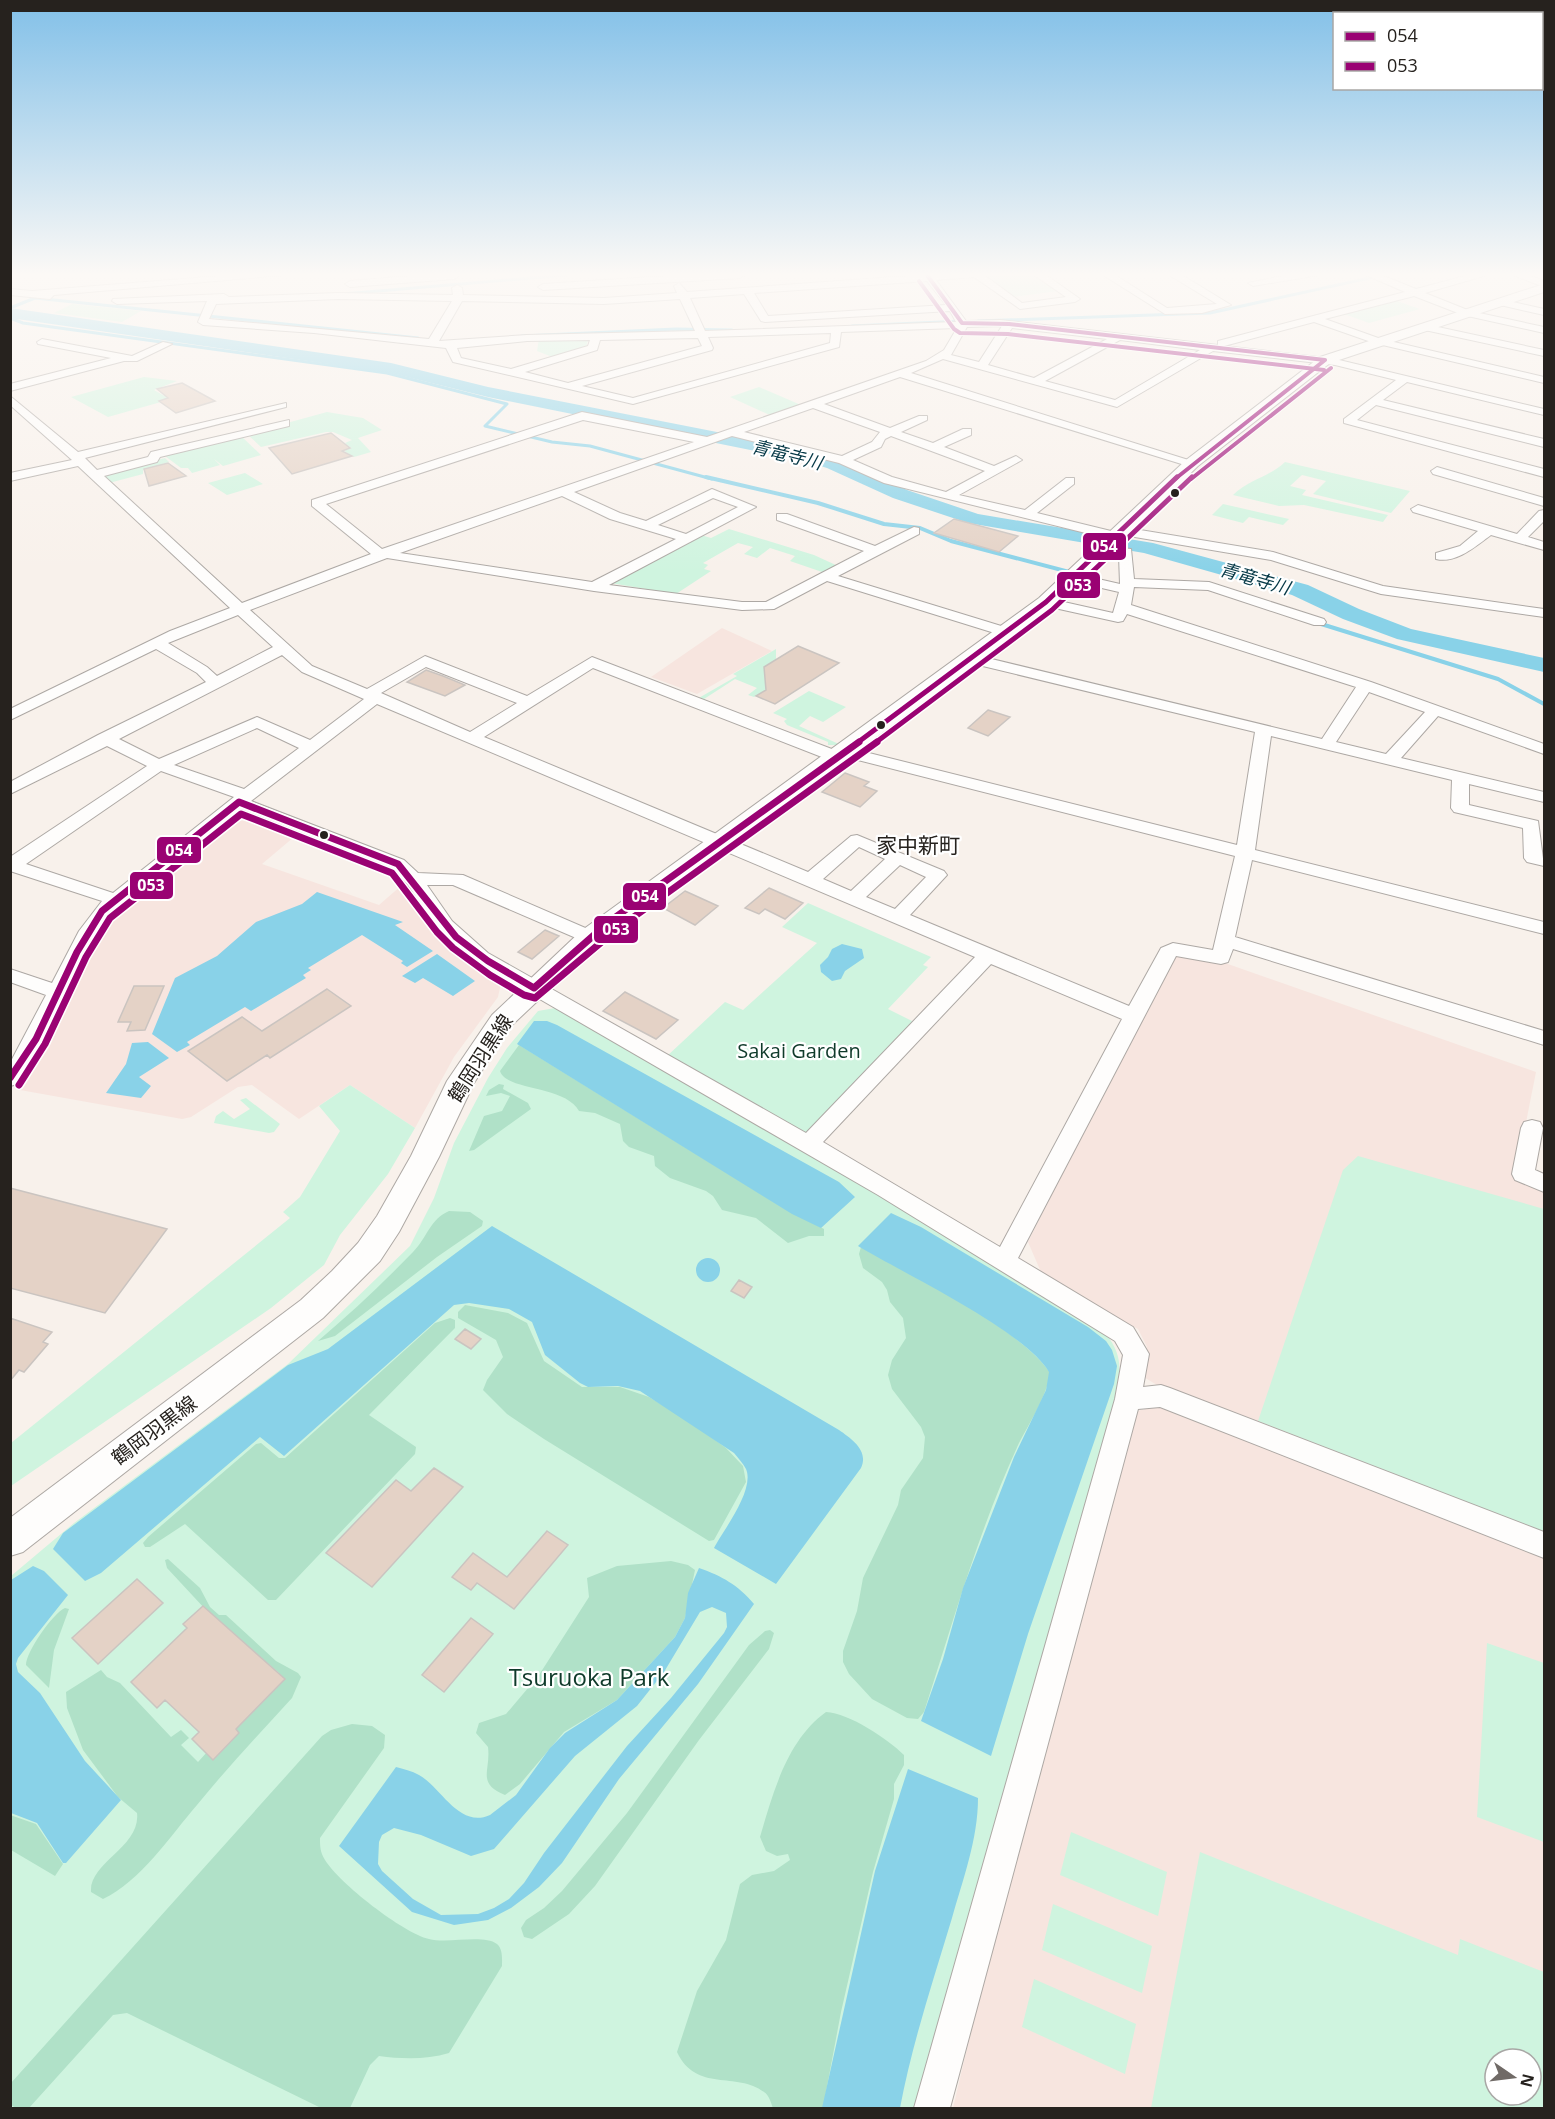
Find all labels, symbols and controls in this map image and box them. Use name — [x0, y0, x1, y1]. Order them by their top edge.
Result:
legend — [1333, 12, 1543, 90]
text: 054 — [1387, 23, 1418, 47]
text: 053 — [1387, 53, 1418, 77]
water label: 青竜寺川 — [749, 434, 827, 475]
unlabelled marker — [1169, 487, 1181, 499]
line badge: 054 — [1082, 532, 1127, 561]
text: 054 — [1090, 535, 1118, 557]
water label: 青竜寺川 — [1217, 557, 1295, 600]
line badge: 053 — [1056, 571, 1101, 599]
text: 053 — [1064, 574, 1092, 596]
unlabelled marker — [875, 719, 887, 731]
unlabelled marker — [318, 829, 330, 841]
district label: 家中新町 — [876, 831, 960, 859]
line badge: 054 — [156, 836, 202, 864]
text: 054 — [165, 839, 193, 861]
line badge: 053 — [129, 871, 174, 900]
text: 053 — [137, 874, 165, 896]
line badge: 054 — [622, 882, 667, 911]
text: 054 — [631, 885, 659, 907]
line badge: 053 — [593, 915, 639, 944]
text: 053 — [602, 918, 630, 940]
street label: 鶴岡羽黒線 — [441, 1009, 519, 1107]
park label: Sakai Garden — [737, 1037, 861, 1064]
street label: 鶴岡羽黒線 — [106, 1389, 202, 1471]
park label: Tsuruoka Park — [509, 1660, 670, 1693]
north arrow — [1483, 2047, 1543, 2107]
text: N — [1515, 2072, 1540, 2090]

